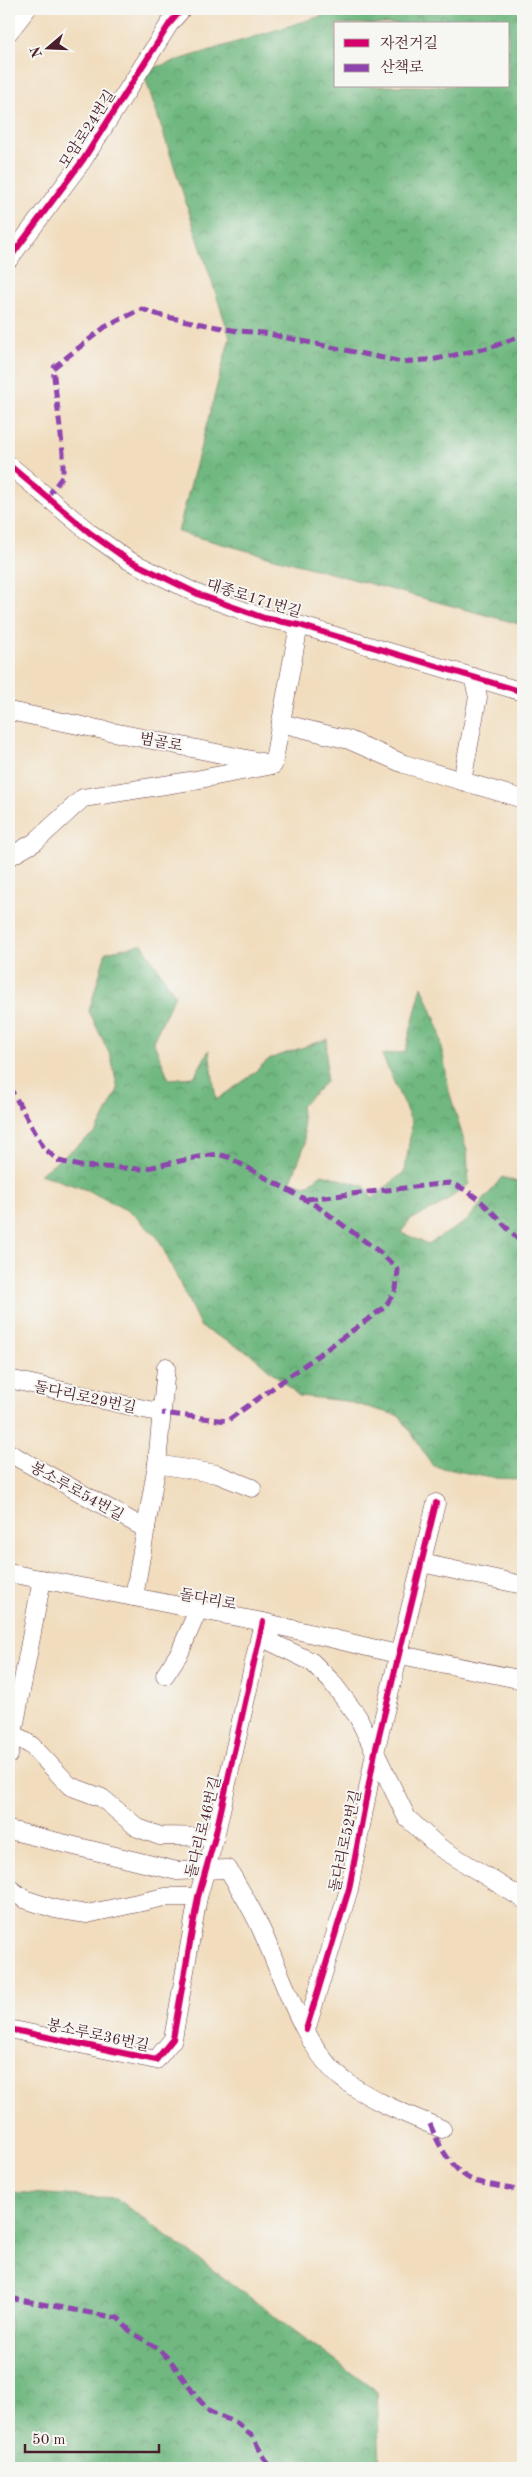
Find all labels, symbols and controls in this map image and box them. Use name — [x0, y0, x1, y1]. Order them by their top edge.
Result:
north arrow — [22, 22, 72, 72]
legend — [334, 22, 510, 88]
text: 자전거길 — [380, 35, 438, 52]
text: N — [28, 44, 45, 59]
text: 산책로 — [380, 59, 424, 76]
street label: 모암로24번길 — [56, 87, 119, 172]
street label: 대종로171번길 — [204, 576, 303, 621]
street label: 범골로 — [138, 730, 184, 755]
street label: 돌다리로29번길 — [32, 1378, 138, 1417]
street label: 봉소루로54번길 — [27, 1458, 127, 1524]
street label: 돌다리로 — [178, 1586, 238, 1613]
street label: 돌다리로46번길 — [183, 1774, 224, 1880]
street label: 돌다리로52번길 — [326, 1788, 365, 1894]
street label: 봉소루로36번길 — [45, 2015, 151, 2055]
scale bar — [25, 2422, 159, 2454]
text: 50 m — [32, 2433, 66, 2448]

